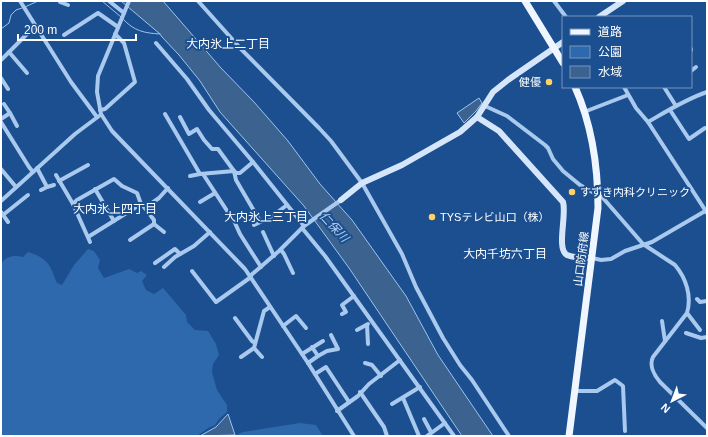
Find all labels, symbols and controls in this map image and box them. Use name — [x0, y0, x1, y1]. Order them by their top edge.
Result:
scale bar — [18, 16, 136, 42]
legend — [562, 16, 692, 88]
text: 200 m — [24, 23, 57, 37]
text: 道路 — [598, 25, 622, 39]
district label: 大内氷上二丁目 — [186, 37, 270, 51]
text: 公園 — [598, 45, 622, 59]
text: 水域 — [598, 65, 622, 79]
place label: 健優 — [519, 76, 541, 88]
marker: 健優 — [544, 77, 554, 87]
place label: すずき内科クリニック — [580, 186, 690, 198]
marker: すずき内科クリニック — [567, 187, 577, 197]
district label: 大内氷上四丁目 — [73, 202, 157, 216]
water label: 仁保川 — [317, 209, 353, 246]
district label: 大内氷上三丁目 — [224, 210, 308, 224]
place label: TYSテレビ山口（株） — [440, 211, 549, 223]
marker: TYSテレビ山口（株） — [427, 212, 437, 222]
street label: 山口防府線 — [572, 231, 590, 287]
district label: 大内千坊六丁目 — [463, 247, 547, 261]
north arrow — [652, 381, 692, 421]
text: N — [658, 401, 672, 416]

